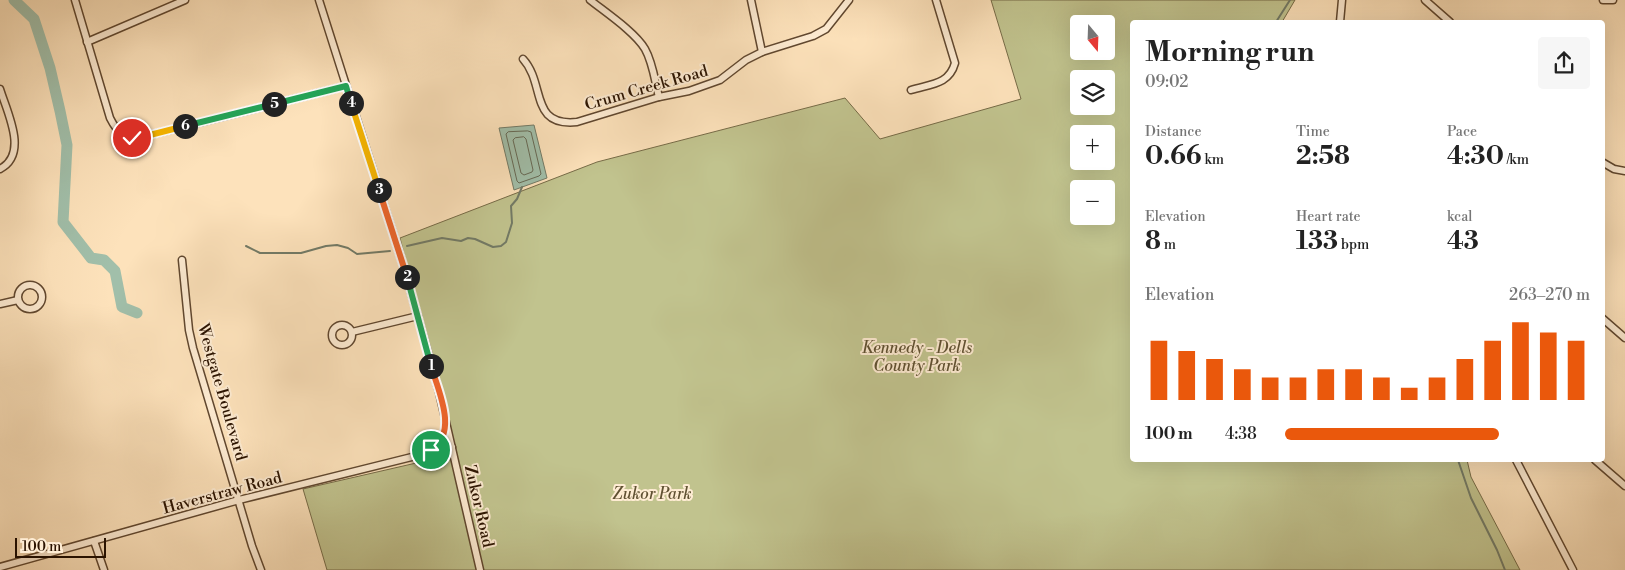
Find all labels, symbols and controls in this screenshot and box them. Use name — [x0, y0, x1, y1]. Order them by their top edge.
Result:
north arrow — [1070, 15, 1115, 60]
map controls — [1070, 15, 1115, 225]
text: Morning run — [1145, 35, 1314, 70]
button: share — [1538, 37, 1590, 89]
street label: Crum Creek Road — [582, 61, 710, 115]
button: layers — [1070, 70, 1115, 115]
text: 09:02 — [1145, 72, 1188, 92]
pin: 4 — [338, 90, 364, 116]
pin: 5 — [262, 92, 286, 116]
text: 4 — [347, 94, 356, 112]
text: 5 — [270, 95, 279, 113]
pin: 6 — [172, 114, 198, 138]
pin — [111, 117, 153, 159]
text: 6 — [181, 117, 190, 135]
text: Distance — [1145, 123, 1202, 141]
text: Time — [1296, 123, 1330, 141]
text: Pace — [1447, 123, 1477, 141]
icon: check — [118, 124, 146, 152]
button: + — [1070, 125, 1115, 170]
text: 0.66 — [1145, 141, 1202, 172]
text: 2:58 — [1296, 141, 1350, 172]
text: 4:30 — [1447, 141, 1504, 172]
text: km — [1202, 151, 1224, 169]
text: /km — [1504, 151, 1529, 169]
pin: 3 — [366, 178, 392, 202]
button: − — [1070, 180, 1115, 225]
text: 3 — [375, 181, 384, 199]
text: Elevation — [1145, 208, 1206, 226]
text: Heart rate — [1296, 208, 1361, 226]
text: kcal — [1447, 208, 1472, 226]
text: 8 — [1145, 226, 1161, 257]
text: 133 — [1296, 226, 1338, 257]
text: 43 — [1447, 226, 1479, 257]
text: m — [1161, 236, 1176, 254]
text: bpm — [1338, 236, 1369, 254]
pin: 2 — [394, 264, 420, 290]
text: 2 — [403, 268, 412, 286]
text: Elevation — [1145, 285, 1214, 305]
text: 263–270 m — [1509, 285, 1590, 305]
street label: Westgate Boulevard — [193, 320, 251, 463]
park label: Kennedy - Dells County Park — [862, 338, 972, 376]
pin: 1 — [418, 354, 444, 378]
text: 1 — [428, 357, 435, 375]
text: 100 m — [1145, 424, 1193, 444]
text: 4:38 — [1225, 424, 1257, 444]
pin — [410, 429, 452, 471]
icon: arrive — [417, 436, 445, 464]
street label: Zukor Road — [460, 463, 498, 549]
street label: Haverstraw Road — [160, 467, 284, 518]
park label: Zukor Park — [612, 484, 692, 504]
scale bar — [15, 535, 106, 558]
text: 100 m — [22, 538, 61, 556]

